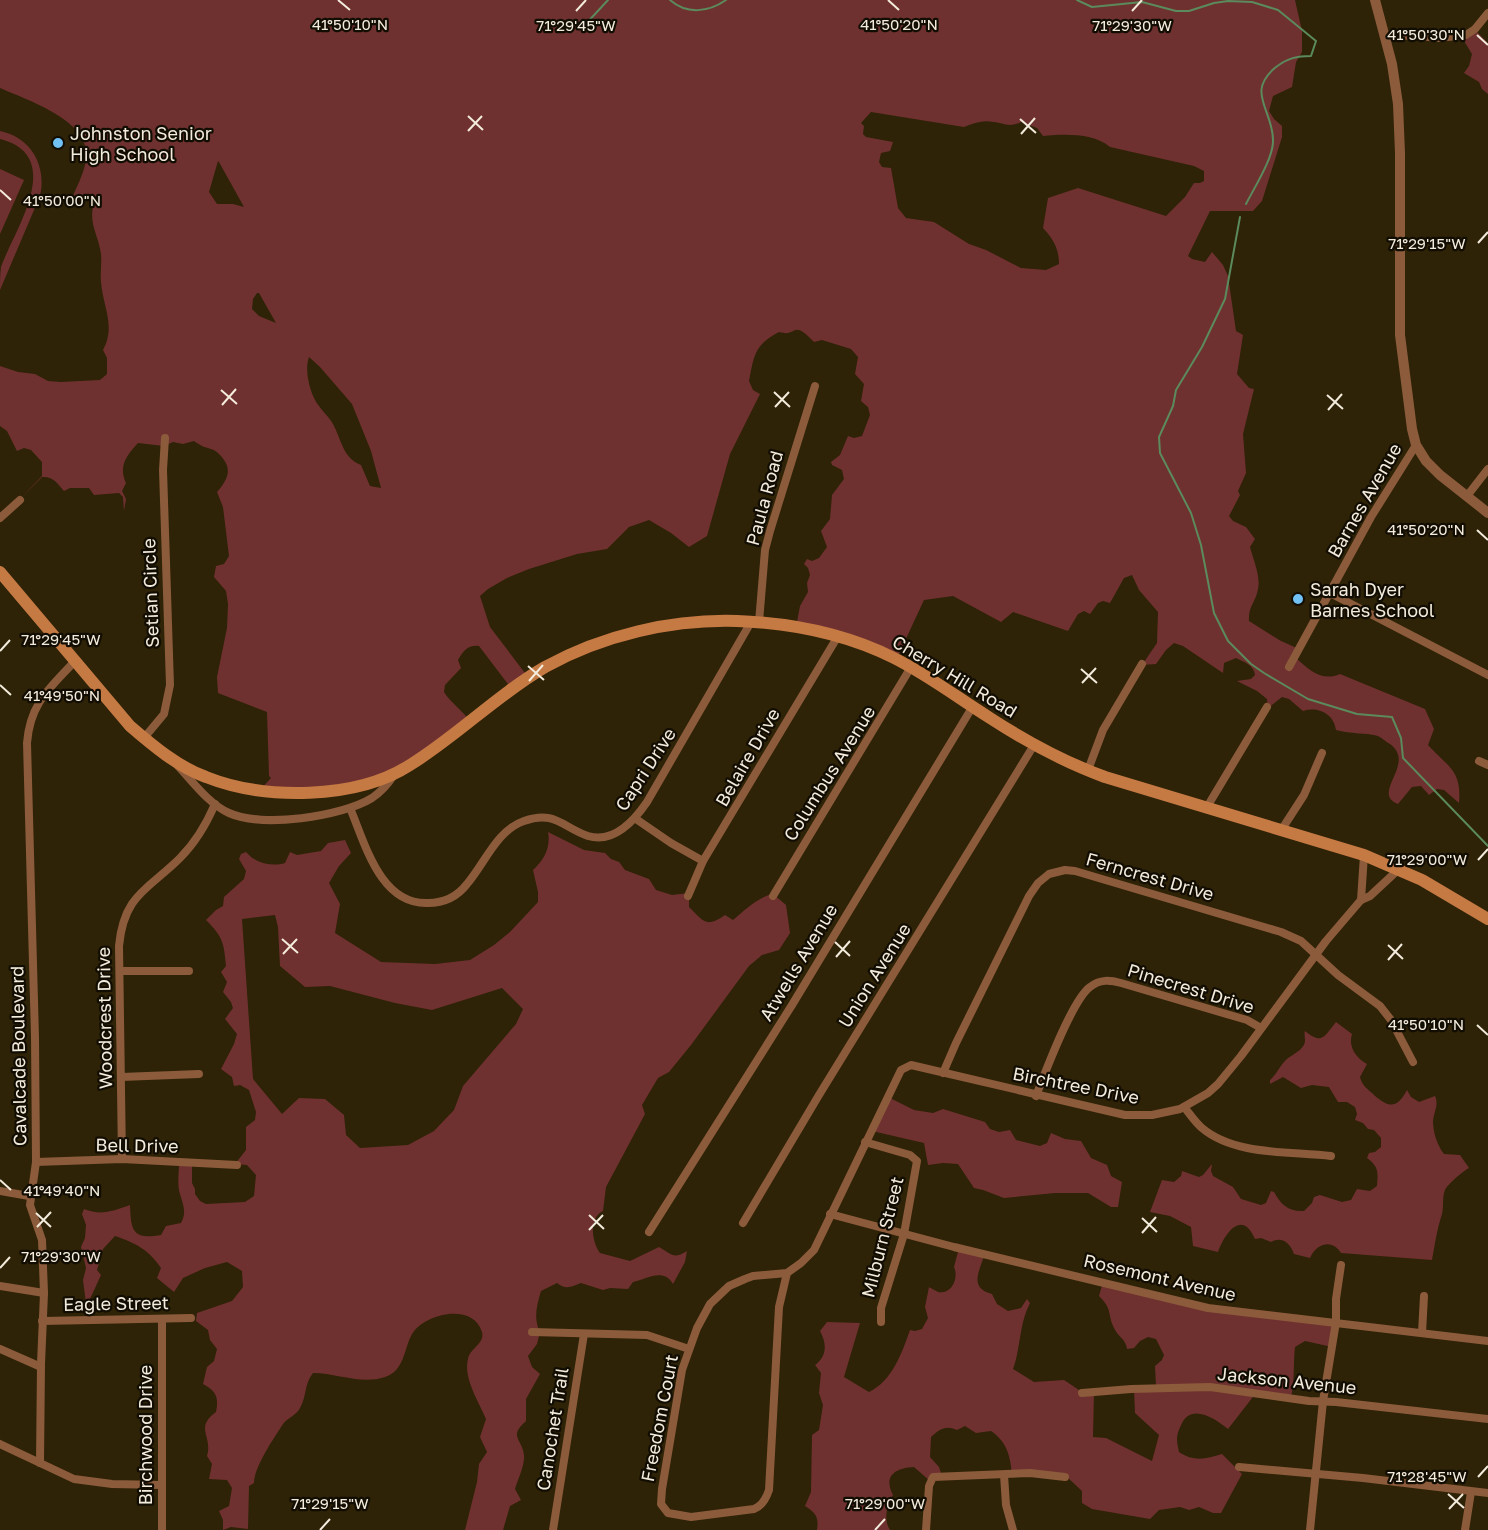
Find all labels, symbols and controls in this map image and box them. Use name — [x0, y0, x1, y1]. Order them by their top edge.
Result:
text: 41°50'10"N — [312, 15, 388, 33]
text: 41°50'20"N — [860, 15, 938, 33]
text: 71°29'45"W — [536, 16, 616, 34]
text: 71°29'30"W — [1092, 16, 1172, 34]
text: 41°50'30"N — [1387, 25, 1465, 43]
place label: Johnston Senior High School — [70, 122, 212, 165]
marker: Johnston Senior High School — [51, 136, 65, 150]
text: 41°50'00"N — [23, 191, 101, 209]
text: 71°29'15"W — [1388, 234, 1466, 252]
street label: Barnes Avenue — [1322, 439, 1406, 561]
street label: Paula Road — [741, 448, 787, 548]
text: 41°50'20"N — [1387, 520, 1465, 538]
street label: Setian Circle — [137, 538, 163, 648]
place label: Sarah Dyer Barnes School — [1310, 578, 1435, 621]
marker: Sarah Dyer Barnes School — [1291, 592, 1305, 606]
text: 71°29'45"W — [21, 630, 101, 648]
street label: Cherry Hill Road — [889, 630, 1021, 722]
text: 41°49'50"N — [24, 686, 100, 704]
street label: Columbus Avenue — [779, 701, 879, 845]
street label: Belaire Drive — [710, 704, 784, 810]
street label: Capri Drive — [610, 723, 680, 815]
street label: Ferncrest Drive — [1084, 847, 1216, 905]
text: 71°29'00"W — [1387, 850, 1467, 868]
street label: Atwells Avenue — [754, 899, 842, 1025]
street label: Union Avenue — [833, 919, 915, 1031]
street label: Woodcrest Drive — [92, 947, 116, 1089]
street label: Pinecrest Drive — [1125, 958, 1257, 1018]
street label: Cavalcade Boulevard — [5, 966, 31, 1146]
text: 41°50'10"N — [1388, 1015, 1464, 1033]
street label: Birchtree Drive — [1011, 1062, 1141, 1108]
street label: Bell Drive — [95, 1133, 179, 1157]
street label: Milburn Street — [856, 1174, 908, 1300]
text: 41°49'40"N — [24, 1181, 100, 1199]
text: 71°29'30"W — [21, 1247, 101, 1265]
street label: Rosemont Avenue — [1082, 1249, 1238, 1305]
street label: Eagle Street — [63, 1291, 169, 1315]
street label: Freedom Court — [636, 1352, 682, 1484]
street label: Jackson Avenue — [1216, 1362, 1358, 1398]
street label: Birchwood Drive — [134, 1365, 156, 1505]
street label: Canochet Trail — [531, 1366, 573, 1492]
text: 71°28'45"W — [1387, 1467, 1467, 1485]
text: 71°29'15"W — [291, 1494, 369, 1512]
text: 71°29'00"W — [845, 1494, 925, 1512]

